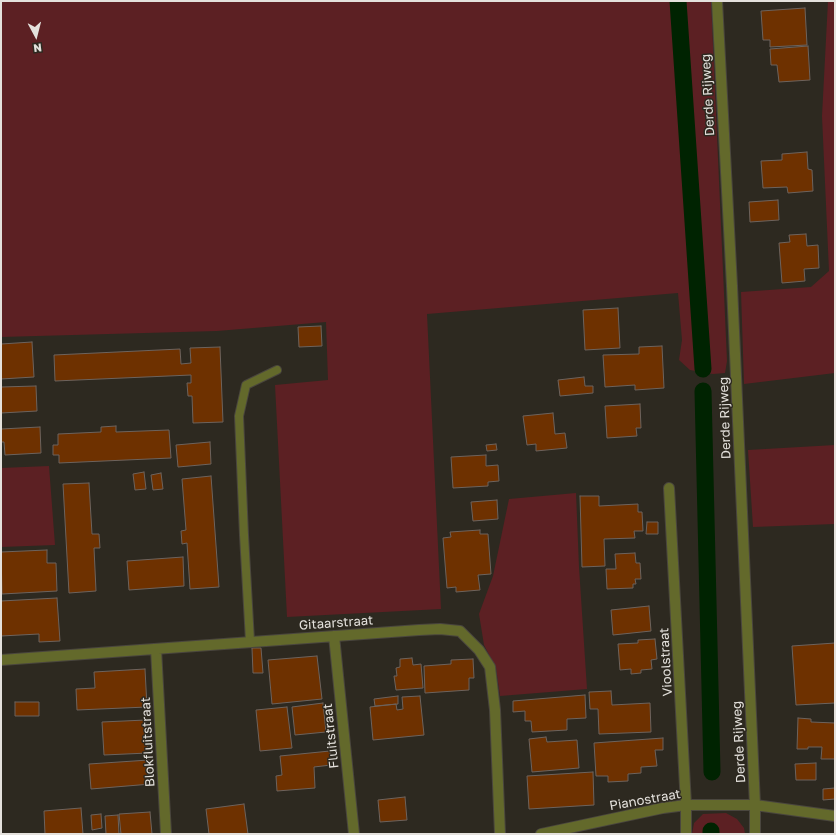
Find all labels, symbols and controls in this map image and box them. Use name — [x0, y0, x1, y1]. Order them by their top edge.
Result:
north arrow — [16, 16, 56, 56]
text: N — [33, 41, 42, 55]
street label: Derde Rijweg — [698, 54, 718, 136]
street label: Derde Rijweg — [716, 377, 734, 459]
street label: Gitaarstraat — [298, 613, 374, 633]
street label: Vioolstraat — [656, 627, 676, 697]
street label: Blokfluitstraat — [138, 697, 158, 787]
street label: Derde Rijweg — [729, 701, 749, 783]
street label: Fluitstraat — [320, 703, 342, 769]
street label: Pianostraat — [608, 786, 682, 814]

